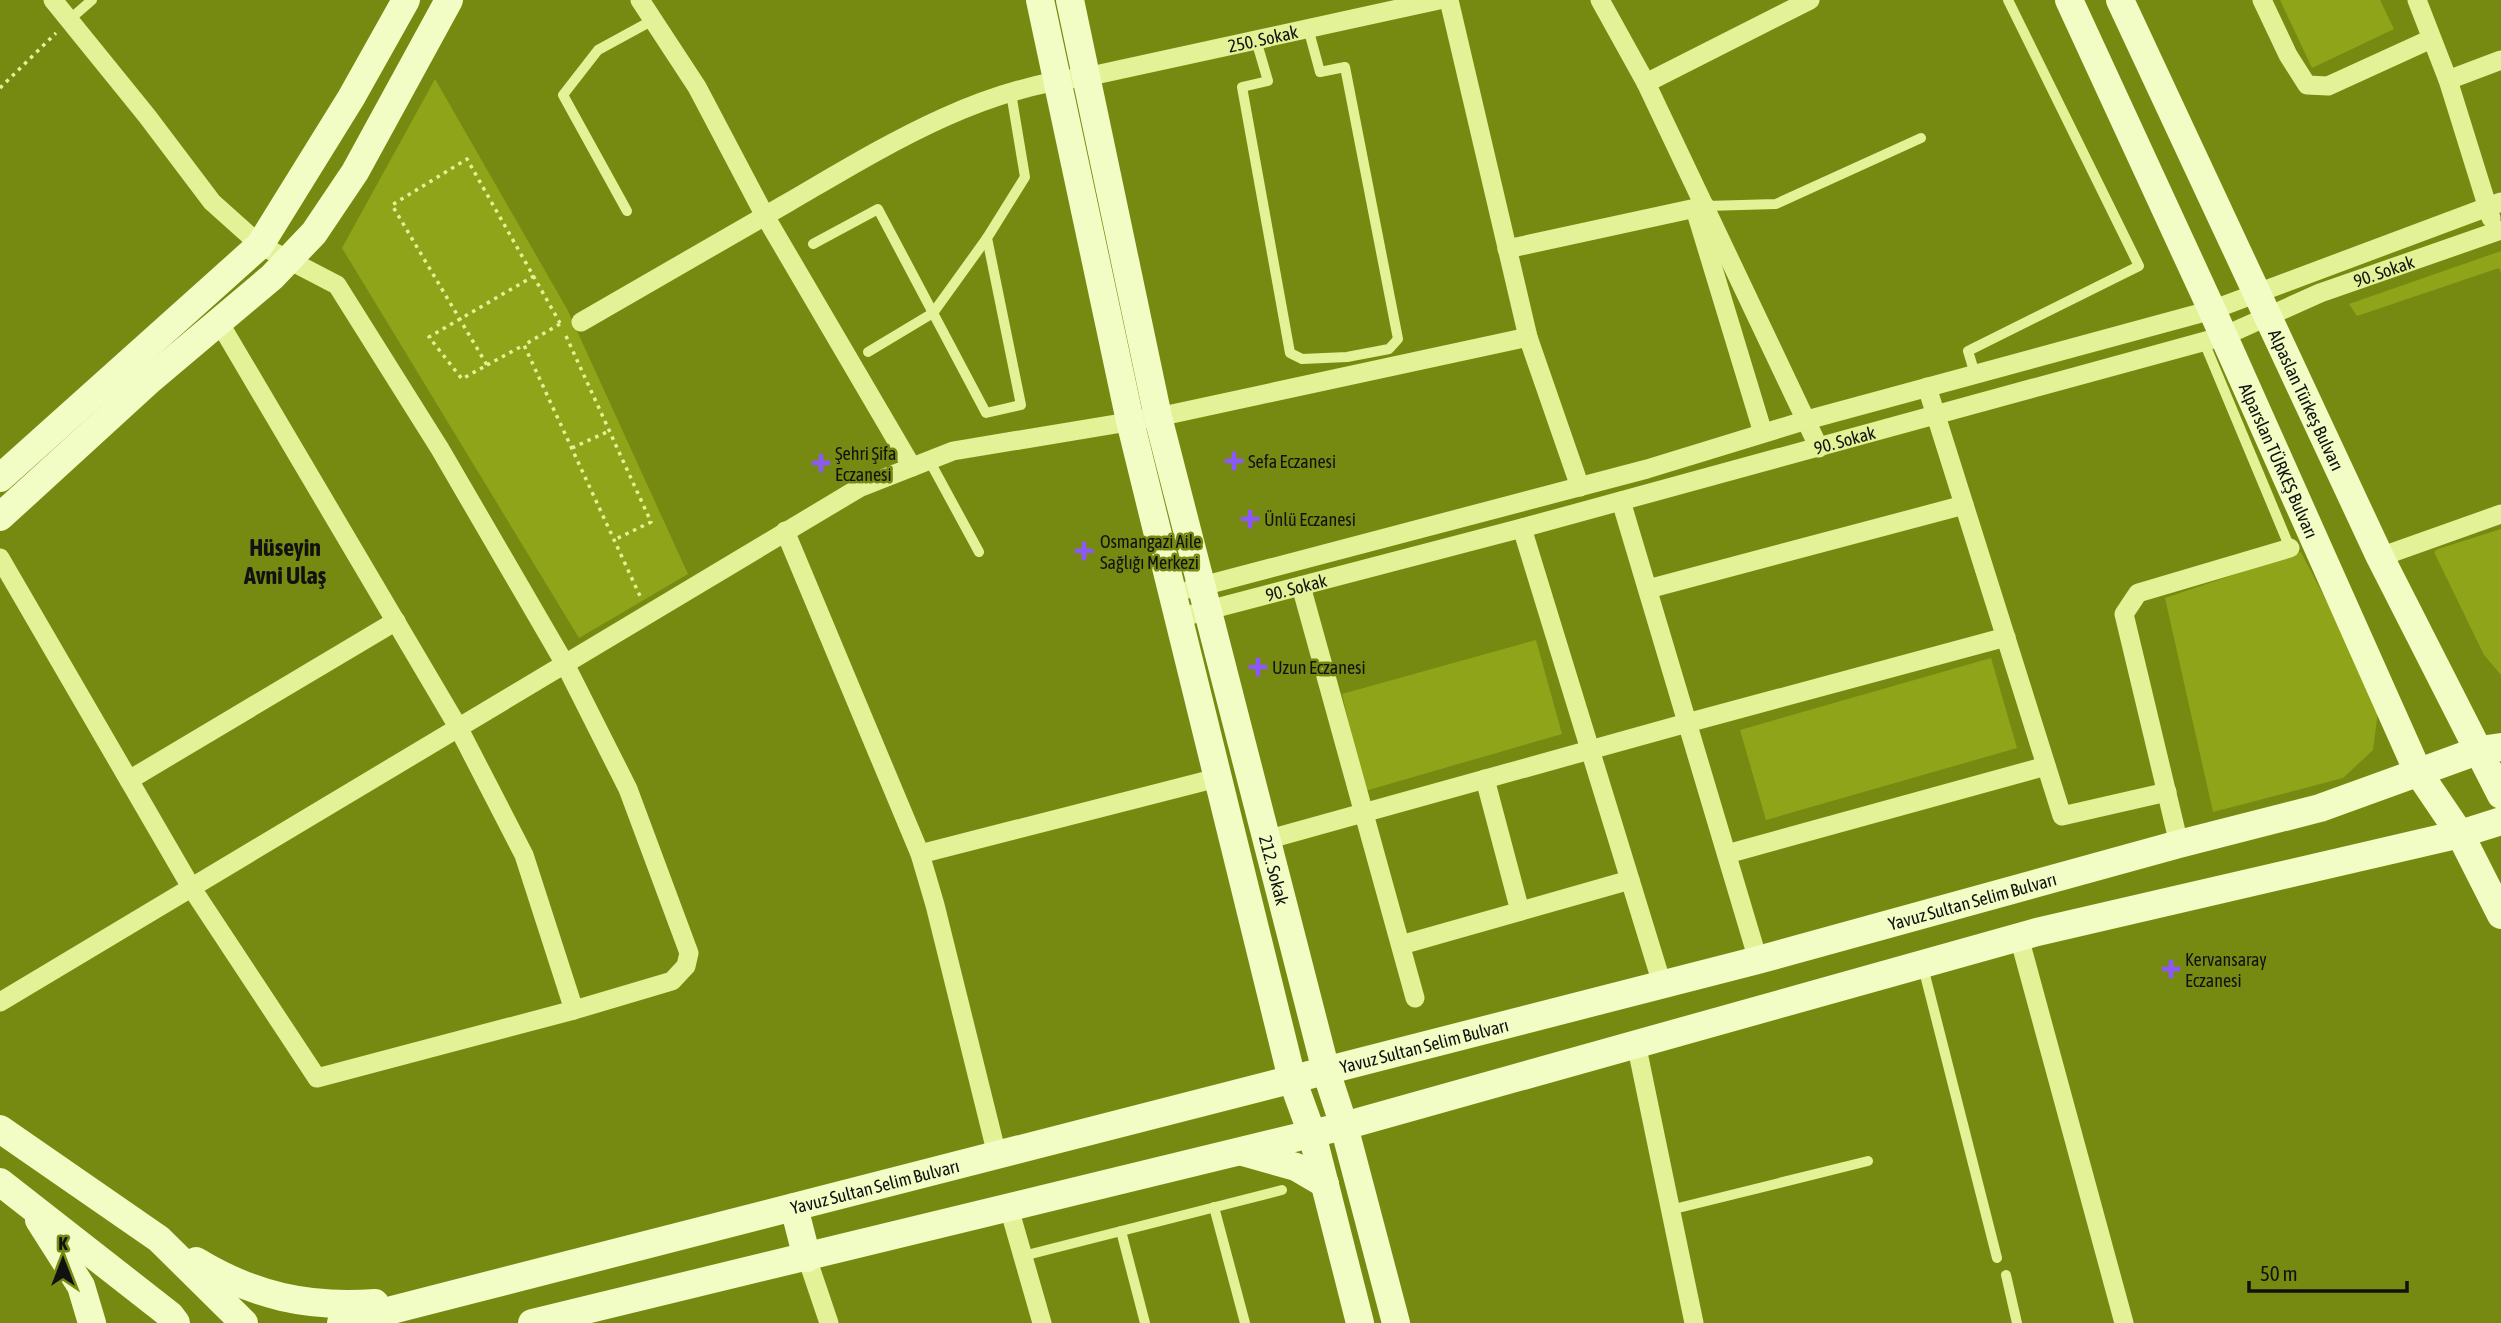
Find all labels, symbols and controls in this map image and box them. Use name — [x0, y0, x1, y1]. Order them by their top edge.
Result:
street label: 250. Sokak — [1226, 21, 1300, 56]
street label: 90. Sokak — [2351, 251, 2417, 291]
street label: Alpaslan Türkeş Bulvarı — [2264, 325, 2349, 474]
street label: Alparslan TÜRKEŞ Bulvarı — [2235, 380, 2323, 541]
street label: 90. Sokak — [1811, 421, 1878, 458]
place label: Şehri Şifa Eczanesi — [835, 443, 896, 485]
place label: Sefa Eczanesi — [1248, 451, 1336, 472]
marker: Sefa Eczanesi — [1226, 453, 1242, 469]
marker: Şehri Şifa Eczanesi — [813, 455, 829, 471]
place label: Ünlü Eczanesi — [1264, 509, 1356, 530]
marker: Ünlü Eczanesi — [1242, 511, 1258, 527]
place label: Osmangazi Aile Sağlığı Merkezi — [1100, 531, 1201, 573]
district label: Hüseyin Avni Ulaş — [243, 534, 327, 589]
marker: Osmangazi Aile Sağlığı Merkezi — [1074, 541, 1094, 561]
street label: 90. Sokak — [1263, 569, 1329, 605]
place label: Uzun Eczanesi — [1272, 657, 1366, 678]
marker: Uzun Eczanesi — [1250, 659, 1266, 675]
street label: 212. Sokak — [1255, 833, 1293, 907]
street label: Yavuz Sultan Selim Bulvarı — [1886, 868, 2059, 934]
place label: Kervansaray Eczanesi — [2185, 949, 2267, 991]
marker: Kervansaray Eczanesi — [2163, 961, 2179, 977]
street label: Yavuz Sultan Selim Bulvarı — [1338, 1014, 1511, 1077]
street label: Yavuz Sultan Selim Bulvarı — [788, 1155, 961, 1218]
north arrow — [28, 1225, 98, 1295]
text: K — [58, 1232, 68, 1254]
scale bar — [2249, 1250, 2406, 1294]
text: 50 m — [2260, 1261, 2298, 1285]

